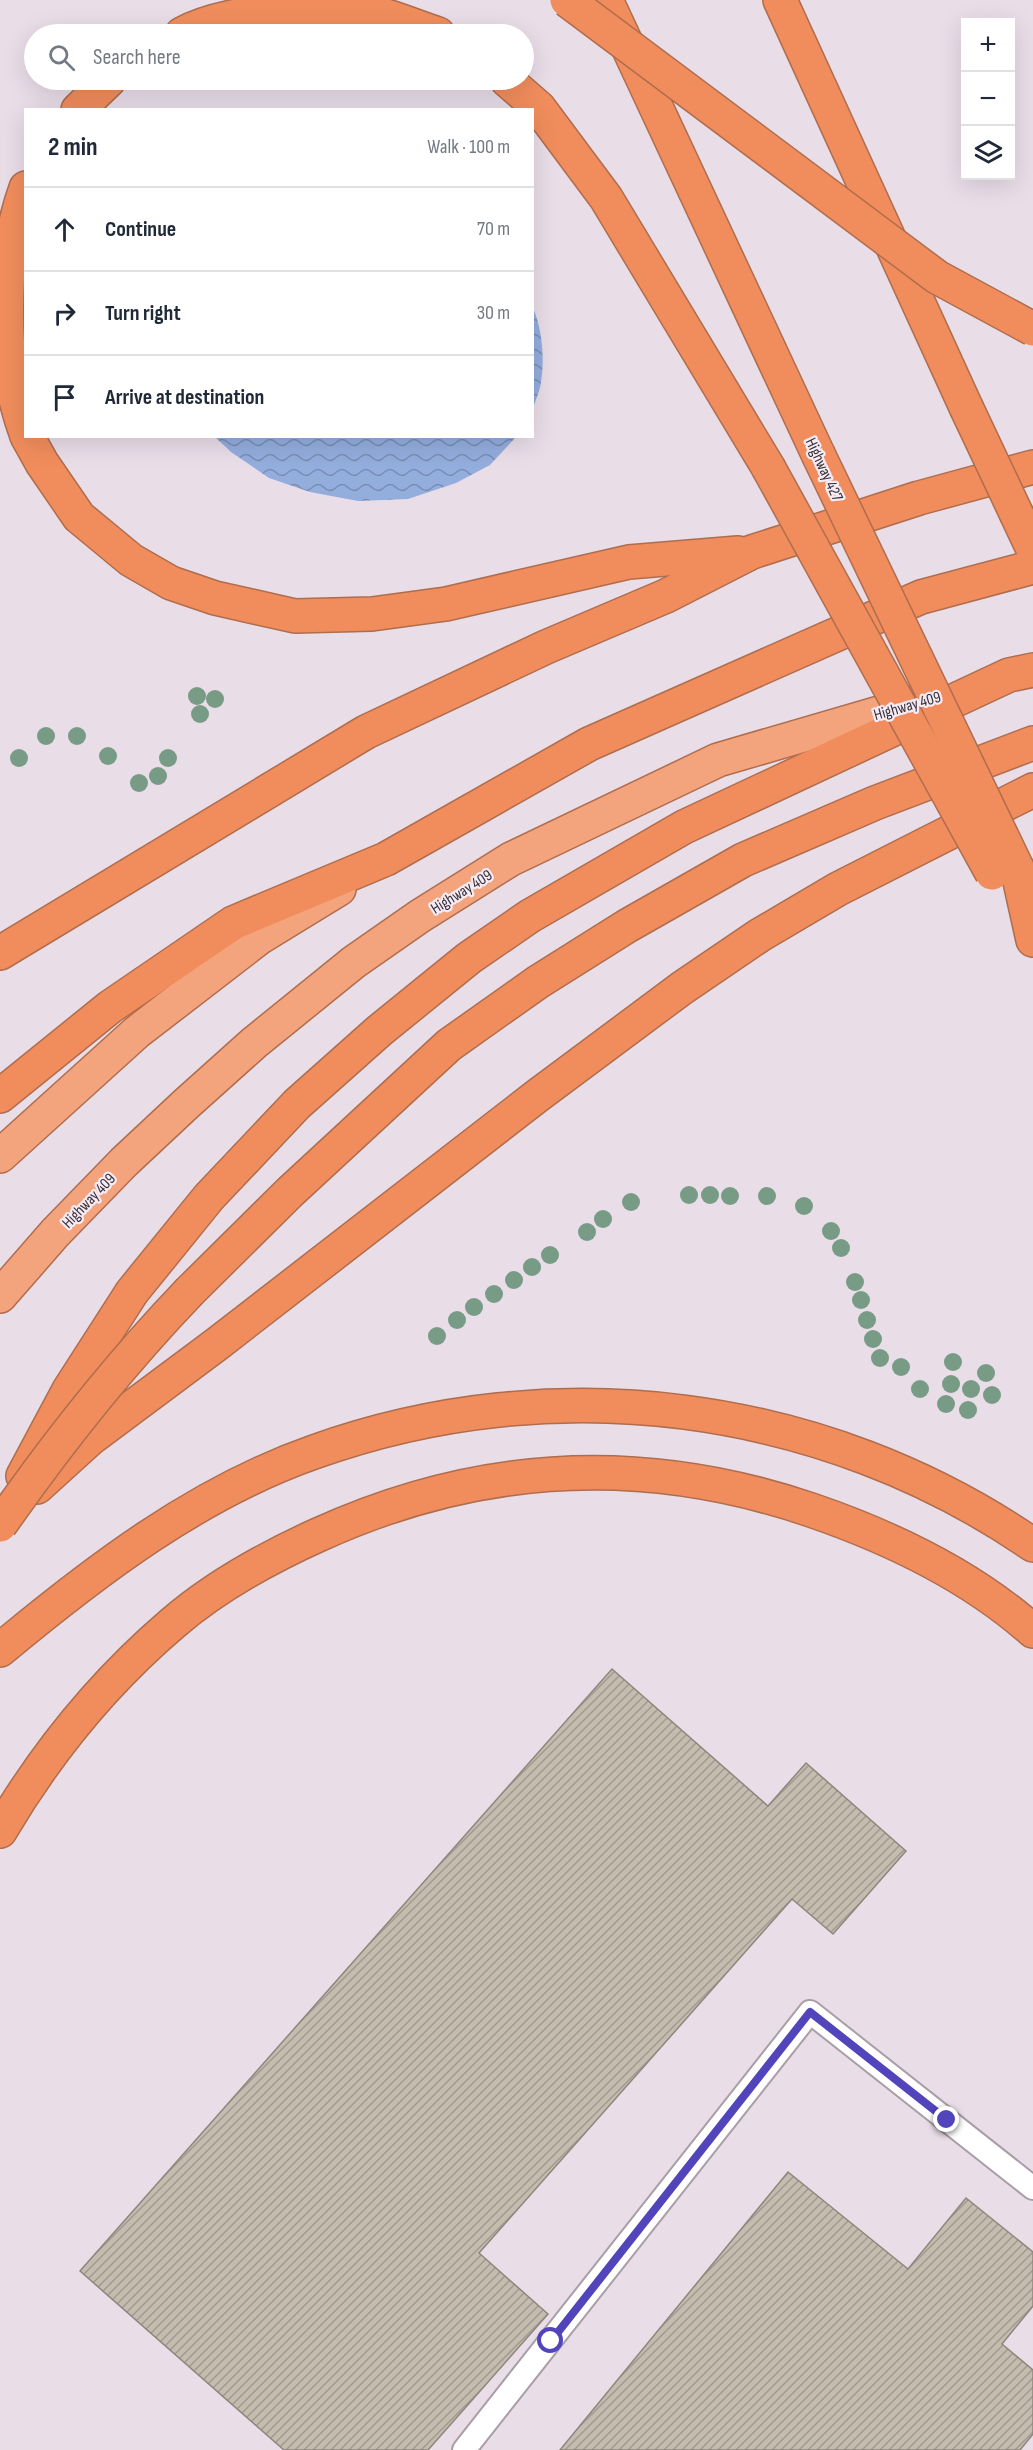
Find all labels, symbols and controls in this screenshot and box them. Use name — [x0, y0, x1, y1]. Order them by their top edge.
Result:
map controls — [961, 18, 1015, 180]
button: + — [961, 18, 1015, 72]
search box — [24, 24, 534, 90]
icon: search — [45, 41, 78, 74]
text: Search here — [93, 44, 180, 71]
button: − — [961, 72, 1015, 126]
button: layers — [961, 126, 1015, 180]
text: 2 min — [48, 132, 98, 163]
text: Walk · 100 m — [427, 135, 510, 159]
icon: ahead — [48, 213, 81, 246]
text: Continue — [105, 216, 176, 243]
text: 70 m — [477, 217, 510, 241]
icon: right — [48, 297, 81, 330]
text: Turn right — [105, 300, 181, 327]
text: 30 m — [477, 301, 510, 325]
icon: arrive — [48, 381, 81, 414]
text: Arrive at destination — [105, 384, 264, 411]
street label: Highway 427 — [801, 435, 847, 505]
street label: Highway 409 — [872, 688, 943, 725]
street label: Highway 409 — [428, 866, 496, 919]
street label: Highway 409 — [58, 1170, 120, 1232]
route end — [933, 2106, 959, 2132]
route start — [537, 2327, 563, 2353]

